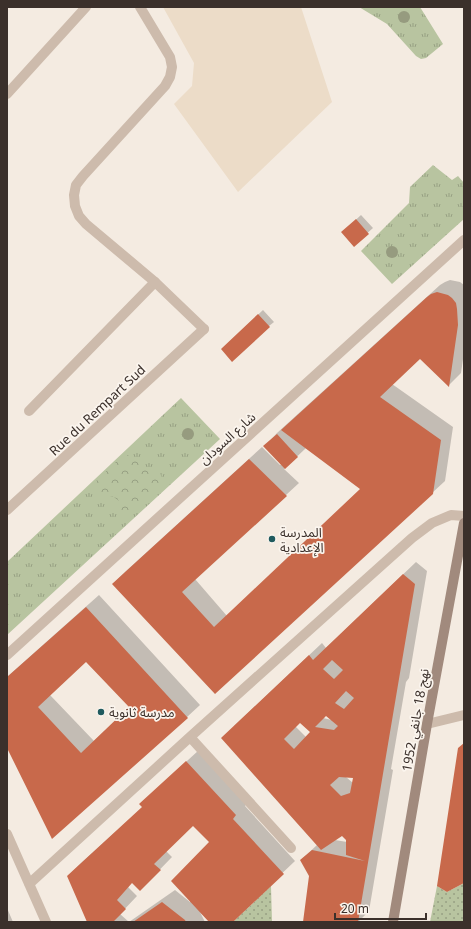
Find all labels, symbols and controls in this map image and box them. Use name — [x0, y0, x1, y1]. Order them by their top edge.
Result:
street label: Rue du Rempart Sud — [45, 361, 149, 459]
street label: شارع السودان — [195, 408, 261, 470]
place label: المدرسة الإعدادية — [280, 523, 324, 557]
marker: المدرسة الإعدادية — [267, 534, 277, 544]
street label: نهج 18 جانفي 1952 — [397, 667, 435, 773]
place label: مدرسة ثانوية — [109, 703, 175, 721]
marker: مدرسة ثانوية — [96, 707, 106, 717]
scale bar — [335, 895, 426, 921]
text: 20 m — [341, 900, 369, 917]

